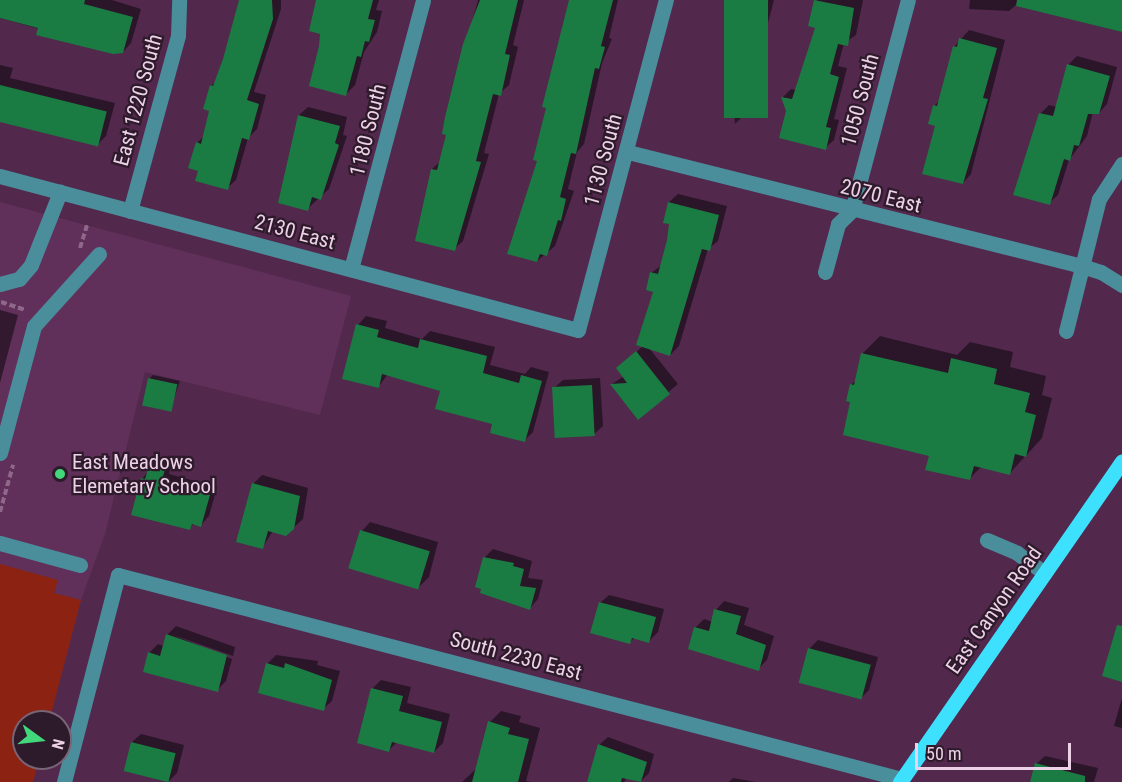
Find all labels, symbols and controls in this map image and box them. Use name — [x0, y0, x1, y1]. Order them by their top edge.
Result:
street label: East 1220 South — [108, 31, 168, 169]
street label: 1050 South — [836, 51, 884, 149]
street label: 1180 South — [344, 81, 392, 179]
street label: 1130 South — [579, 111, 627, 209]
street label: 2070 East — [838, 174, 924, 218]
street label: 2130 East — [252, 209, 338, 255]
place label: East Meadows Elemetary School — [72, 449, 216, 499]
marker: East Meadows Elemetary School — [53, 467, 67, 481]
street label: East Canyon Road — [941, 542, 1047, 678]
street label: South 2230 East — [447, 626, 585, 686]
north arrow — [12, 710, 72, 770]
scale bar — [918, 731, 1074, 769]
text: N — [47, 737, 68, 751]
text: 50 m — [926, 743, 961, 764]

